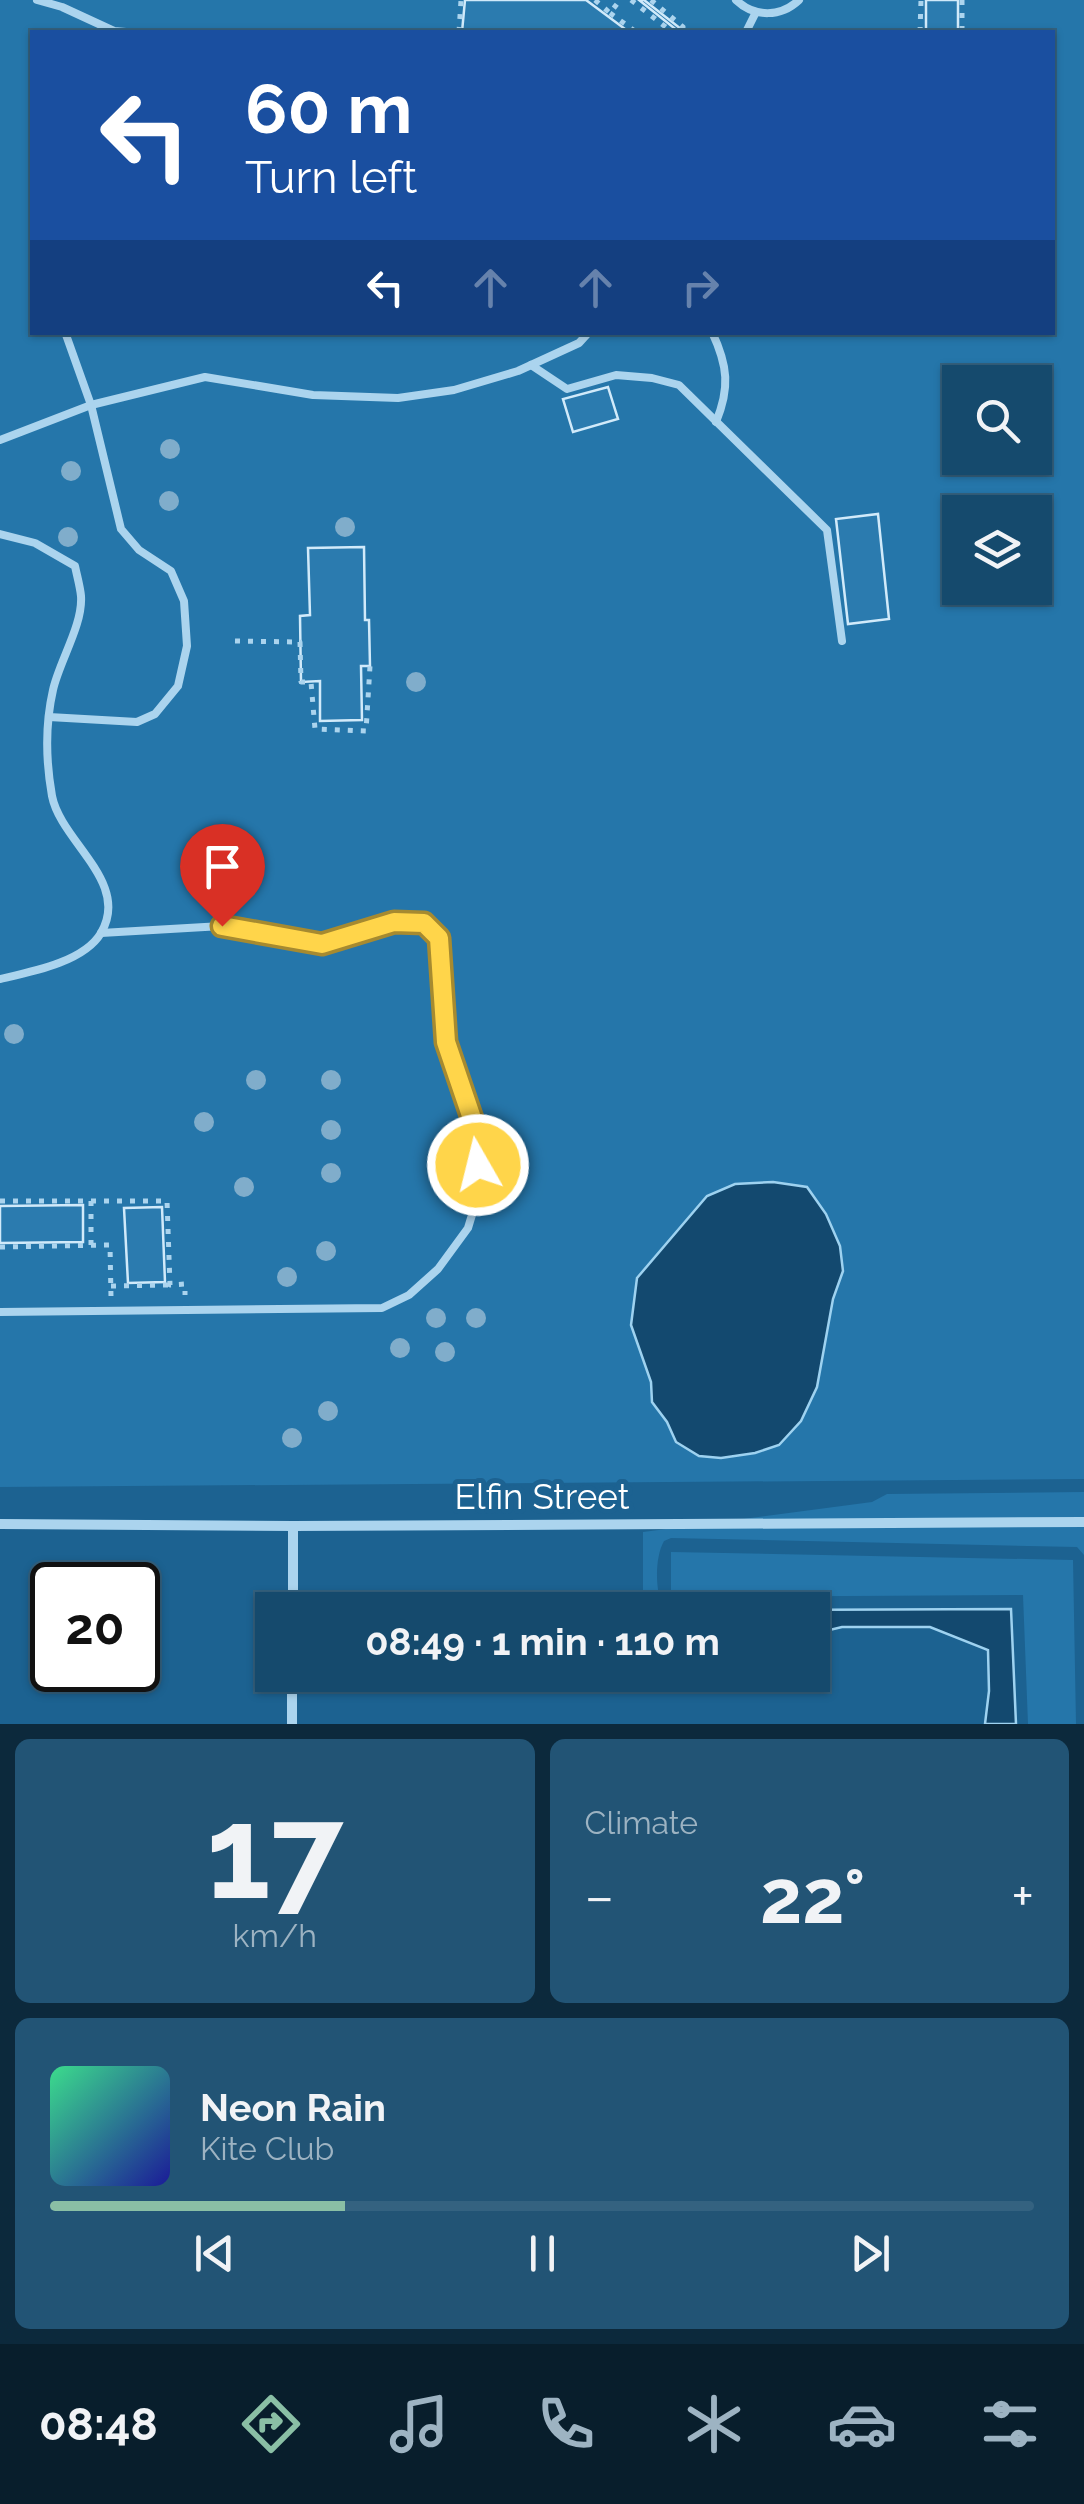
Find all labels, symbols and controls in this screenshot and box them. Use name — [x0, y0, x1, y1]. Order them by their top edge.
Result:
text: 60 m — [245, 67, 412, 149]
icon: left — [80, 70, 210, 200]
text: Turn left — [245, 151, 417, 204]
icon: left — [358, 260, 413, 315]
icon: ahead — [463, 260, 518, 315]
icon: ahead — [568, 260, 623, 315]
icon: right — [673, 260, 728, 315]
map controls — [942, 365, 1052, 605]
button: search — [942, 365, 1052, 475]
button: layers — [942, 495, 1052, 605]
pin — [180, 824, 265, 927]
icon: arrive — [195, 839, 250, 894]
position arrow — [426, 1113, 530, 1217]
street label: Elfin Street — [455, 1476, 630, 1517]
speed limit sign: 20 — [30, 1562, 160, 1692]
text: 08:49 · 1 min · 110 m — [365, 1619, 720, 1664]
text: 17 — [206, 1776, 343, 1928]
text: Climate — [585, 1804, 698, 1841]
text: 22° — [760, 1852, 865, 1941]
text: − — [585, 1864, 614, 1929]
text: + — [1011, 1864, 1034, 1929]
text: km/h — [233, 1917, 317, 1954]
text: Neon Rain — [200, 2085, 386, 2130]
text: Kite Club — [200, 2130, 334, 2167]
icon: previous — [187, 2226, 242, 2281]
icon: pause — [515, 2226, 570, 2281]
icon: next — [843, 2226, 898, 2281]
icon: directions — [236, 2389, 306, 2459]
icon: music — [384, 2389, 454, 2459]
icon: phone — [531, 2389, 601, 2459]
icon: climate — [679, 2389, 749, 2459]
icon: car — [827, 2389, 897, 2459]
icon: filters — [975, 2389, 1045, 2459]
text: 08:48 — [39, 2398, 158, 2451]

